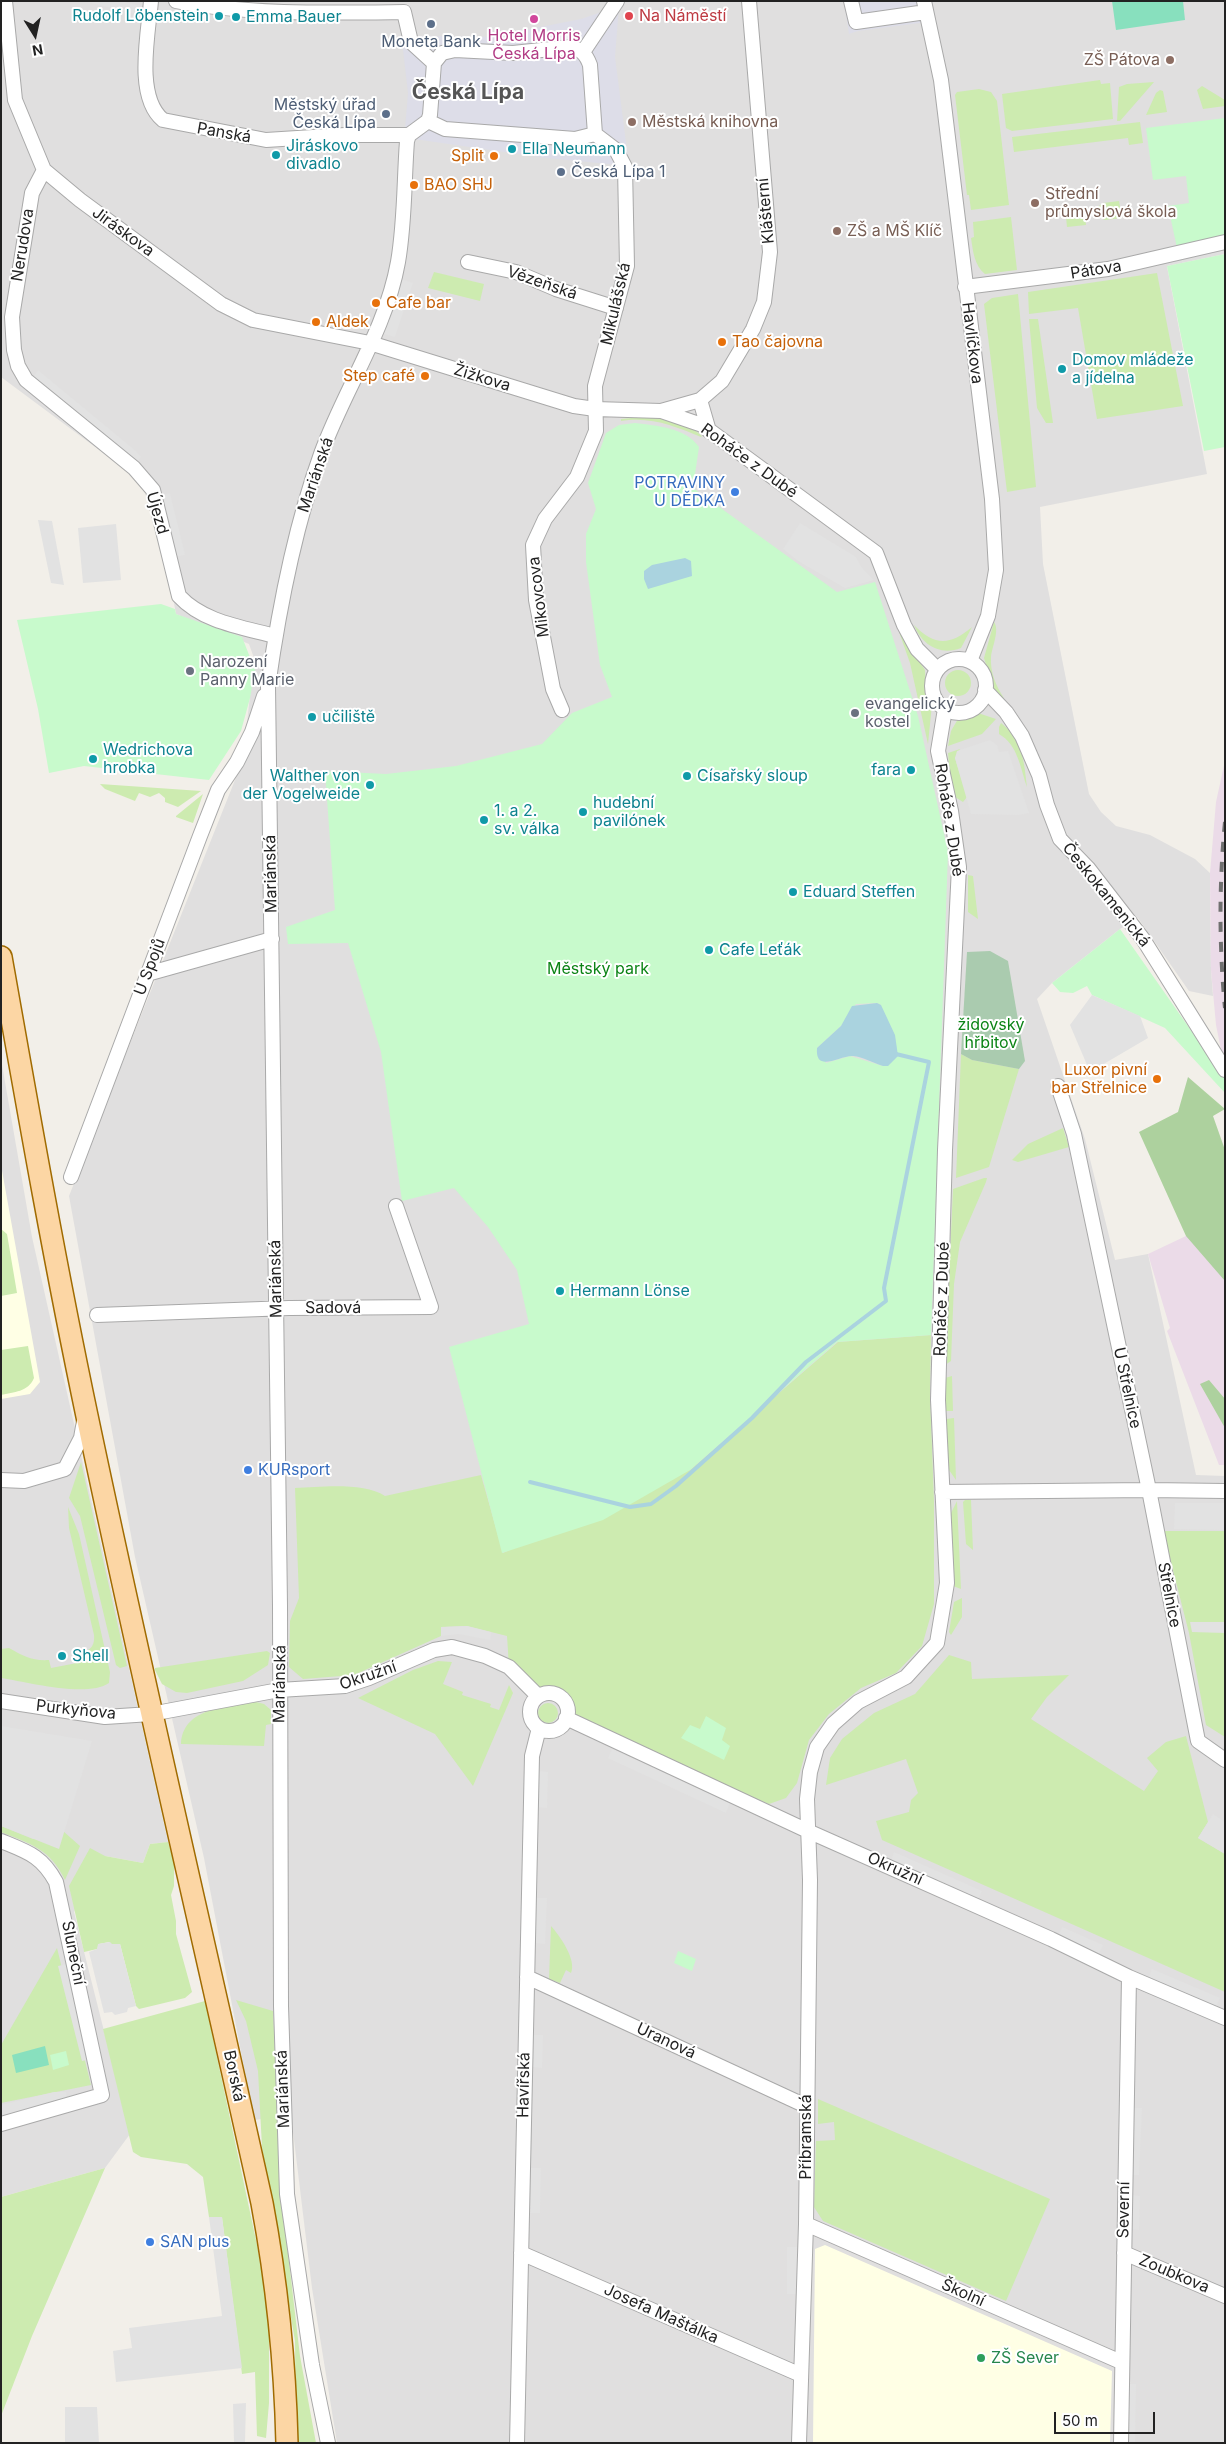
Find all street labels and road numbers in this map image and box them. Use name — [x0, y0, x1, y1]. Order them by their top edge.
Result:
street label: Panská — [195, 119, 253, 147]
street label: Klášterní — [754, 177, 778, 245]
street label: Jiráskova — [88, 203, 158, 261]
street label: Nerudova — [8, 207, 38, 283]
street label: Pátova — [1069, 256, 1123, 284]
street label: Mikulášská — [597, 261, 635, 347]
street label: Vězeňská — [504, 262, 580, 304]
street label: Havlíčkova — [957, 301, 987, 385]
street label: Žižkova — [451, 360, 513, 396]
street label: Roháče z Dubé — [697, 420, 801, 502]
street label: Mariánská — [294, 435, 338, 515]
street label: Újezd — [142, 490, 172, 536]
street label: Mikovcova — [525, 556, 553, 638]
street label: Roháče z Dubé — [931, 762, 967, 878]
street label: Mariánská — [261, 835, 281, 913]
street label: Českokamenická — [1058, 839, 1154, 951]
street label: U Spojů — [130, 936, 170, 998]
street label: Mariánská — [266, 1240, 286, 1318]
street label: Roháče z Dubé — [930, 1241, 954, 1357]
street label: Sadová — [305, 1298, 361, 1318]
street label: U Střelnice — [1109, 1346, 1145, 1430]
street label: Střelnice — [1153, 1561, 1185, 1629]
street label: Mariánská — [270, 1645, 290, 1723]
street label: Okružní — [337, 1657, 399, 1695]
street label: Purkyňova — [35, 1696, 117, 1724]
street label: Okružní — [864, 1848, 926, 1890]
street label: Sluneční — [57, 1919, 89, 1987]
street label: Uranová — [633, 2019, 699, 2063]
street label: Borská — [219, 2048, 249, 2104]
street label: Mariánská — [272, 2050, 294, 2128]
street label: Havířská — [514, 2052, 534, 2118]
street label: Příbramská — [796, 2094, 816, 2180]
street label: Severní — [1114, 2181, 1134, 2239]
street label: Zoubkova — [1136, 2251, 1212, 2297]
street label: Školní — [938, 2275, 988, 2311]
street label: Josefa Maštálka — [601, 2280, 721, 2348]

